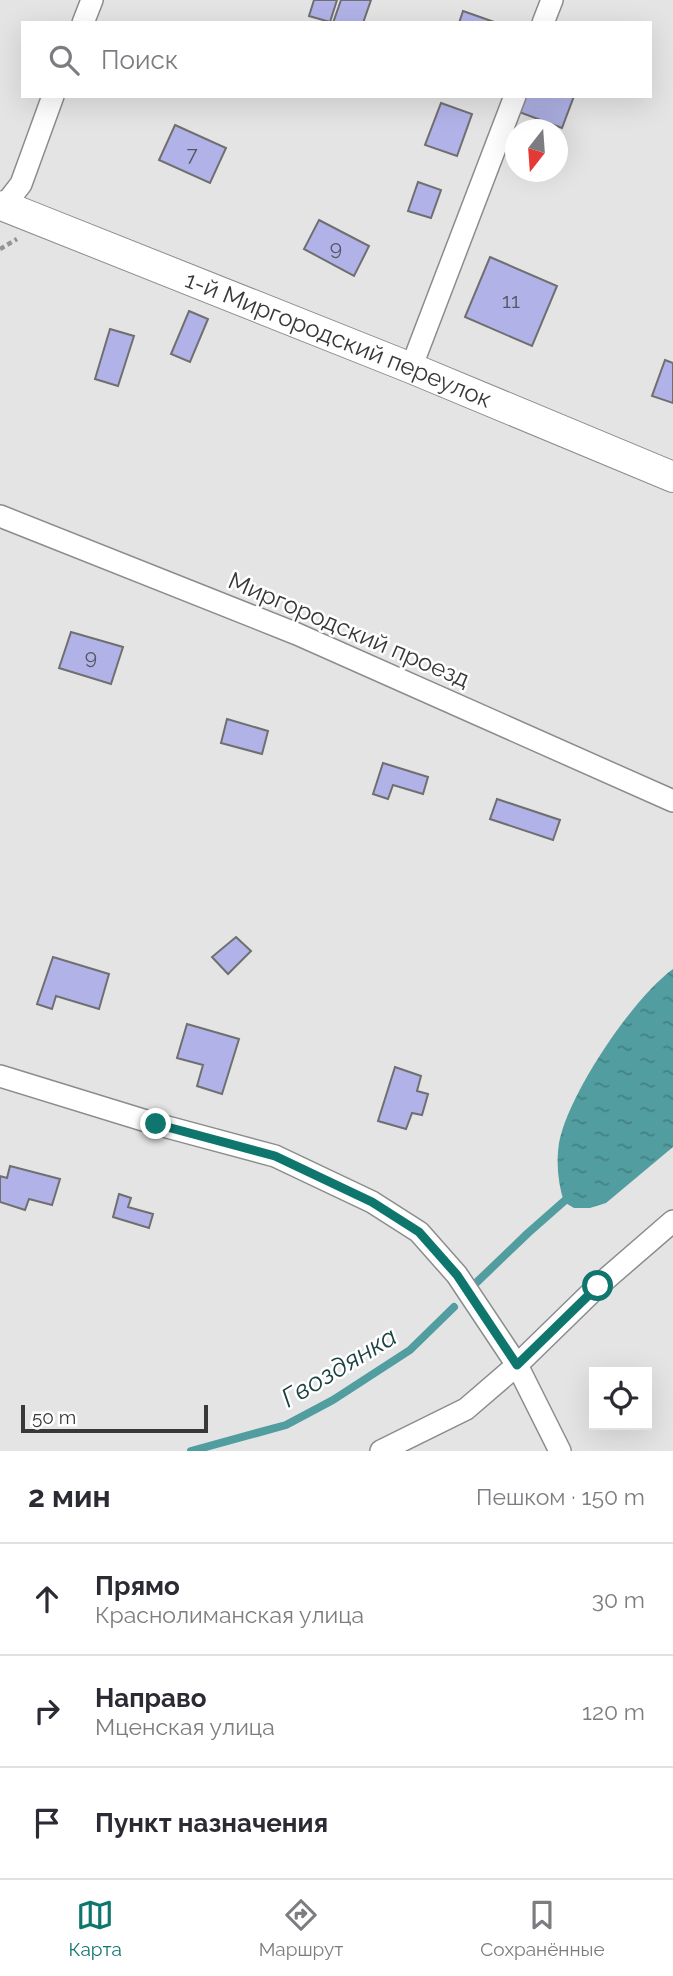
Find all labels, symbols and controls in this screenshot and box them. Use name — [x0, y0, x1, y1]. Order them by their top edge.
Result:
search box — [21, 21, 652, 98]
icon: search — [45, 41, 83, 79]
text: Поиск — [101, 45, 178, 75]
north arrow — [505, 119, 568, 182]
house number: 7 — [186, 141, 198, 166]
house number: 9 — [330, 235, 342, 260]
street label: 1-й Миргородский переулок — [181, 265, 496, 414]
house number: 11 — [502, 288, 520, 313]
street label: Миргородский проезд — [224, 566, 474, 694]
house number: 9 — [85, 644, 97, 669]
route end — [140, 1108, 171, 1139]
route start — [582, 1270, 613, 1301]
water label: Гвоздянка — [276, 1321, 402, 1413]
map controls — [589, 1367, 652, 1430]
button: locate — [589, 1367, 652, 1430]
scale bar — [21, 1402, 208, 1434]
text: 50 m — [32, 1406, 76, 1428]
text: 2 мин — [28, 1479, 111, 1514]
text: Пешком · 150 m — [476, 1483, 645, 1510]
text: Прямо — [95, 1571, 180, 1601]
icon: ahead — [28, 1580, 66, 1618]
text: 30 m — [592, 1586, 645, 1613]
text: Краснолиманская улица — [95, 1601, 364, 1628]
text: Направо — [95, 1683, 206, 1713]
icon: right — [28, 1692, 66, 1730]
text: 120 m — [582, 1698, 645, 1725]
text: Мценская улица — [95, 1713, 275, 1740]
icon: arrive — [28, 1804, 66, 1842]
text: Пункт назначения — [95, 1808, 328, 1838]
tab: Карта — [68, 1896, 122, 1960]
tab: Маршрут — [259, 1896, 343, 1960]
tab: Сохранённые — [480, 1896, 605, 1960]

